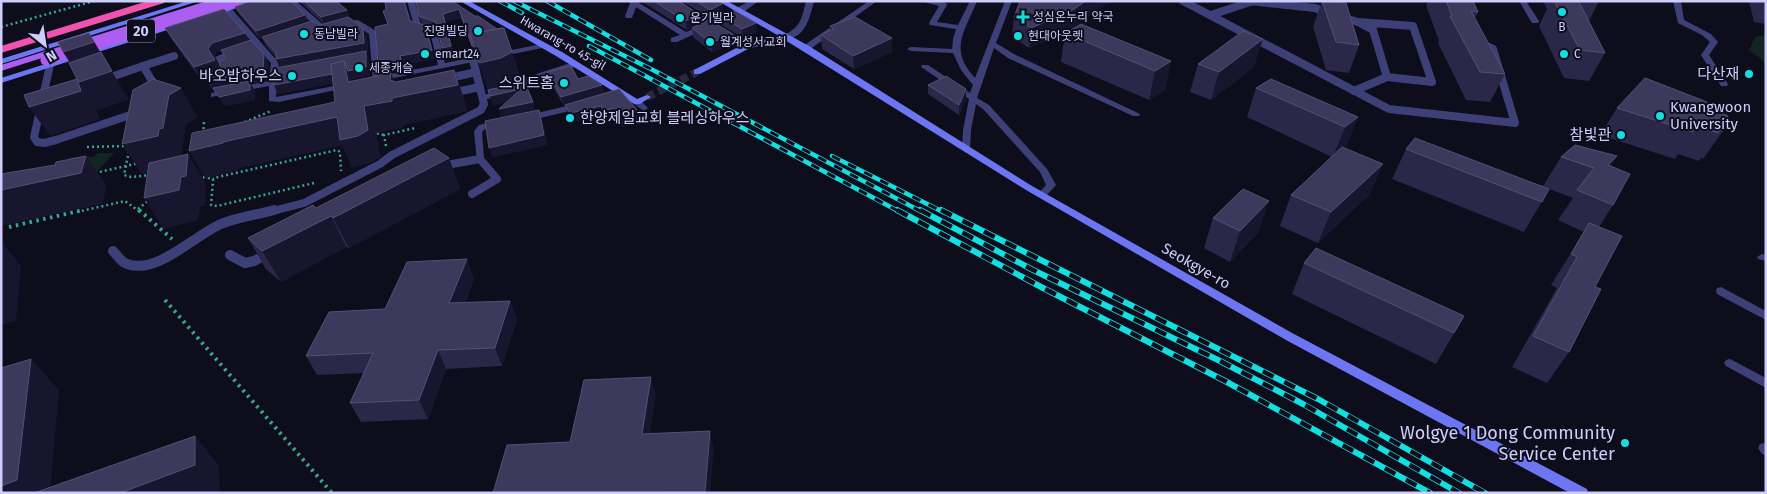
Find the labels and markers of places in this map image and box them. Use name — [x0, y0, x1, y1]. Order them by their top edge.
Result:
marker: B — [1556, 6, 1568, 18]
place label: 성심온누리 약국 — [1033, 10, 1113, 24]
place label: 운기빌라 — [690, 11, 734, 25]
marker: 성심온누리 약국 — [1017, 11, 1029, 23]
marker: 운기빌라 — [674, 12, 686, 24]
place label: B — [1558, 20, 1566, 34]
place label: 진명빌딩 — [424, 24, 468, 38]
marker: 진명빌딩 — [472, 25, 484, 37]
place label: 동남빌라 — [314, 27, 358, 41]
marker: 동남빌라 — [298, 28, 310, 40]
place label: 현대아웃렛 — [1028, 29, 1083, 43]
marker: 현대아웃렛 — [1012, 30, 1024, 42]
place label: 월계성서교회 — [720, 35, 786, 49]
marker: 월계성서교회 — [704, 36, 716, 48]
place label: emart24 — [435, 47, 480, 61]
place label: C — [1574, 47, 1581, 61]
marker: emart24 — [419, 48, 431, 60]
marker: C — [1558, 48, 1570, 60]
place label: 세종캐슬 — [369, 61, 413, 75]
marker: 세종캐슬 — [353, 62, 365, 74]
place label: 다산재 — [1698, 65, 1739, 83]
place label: 바오밥하우스 — [199, 67, 282, 85]
marker: 다산재 — [1743, 68, 1755, 80]
marker: 바오밥하우스 — [286, 70, 298, 82]
place label: 스위트홈 — [499, 74, 554, 92]
marker: 스위트홈 — [558, 77, 570, 89]
place label: Kwangwoon University — [1670, 98, 1751, 133]
place label: 한양제일교회 블레싱하우스 — [580, 109, 750, 127]
marker: Kwangwoon University — [1654, 110, 1666, 122]
marker: 한양제일교회 블레싱하우스 — [564, 112, 576, 124]
place label: 참빛관 — [1570, 126, 1611, 144]
marker: 참빛관 — [1615, 129, 1627, 141]
place label: Wolgye 1 Dong Community Service Center — [1400, 422, 1615, 465]
marker: Wolgye 1 Dong Community Service Center — [1619, 437, 1631, 449]

